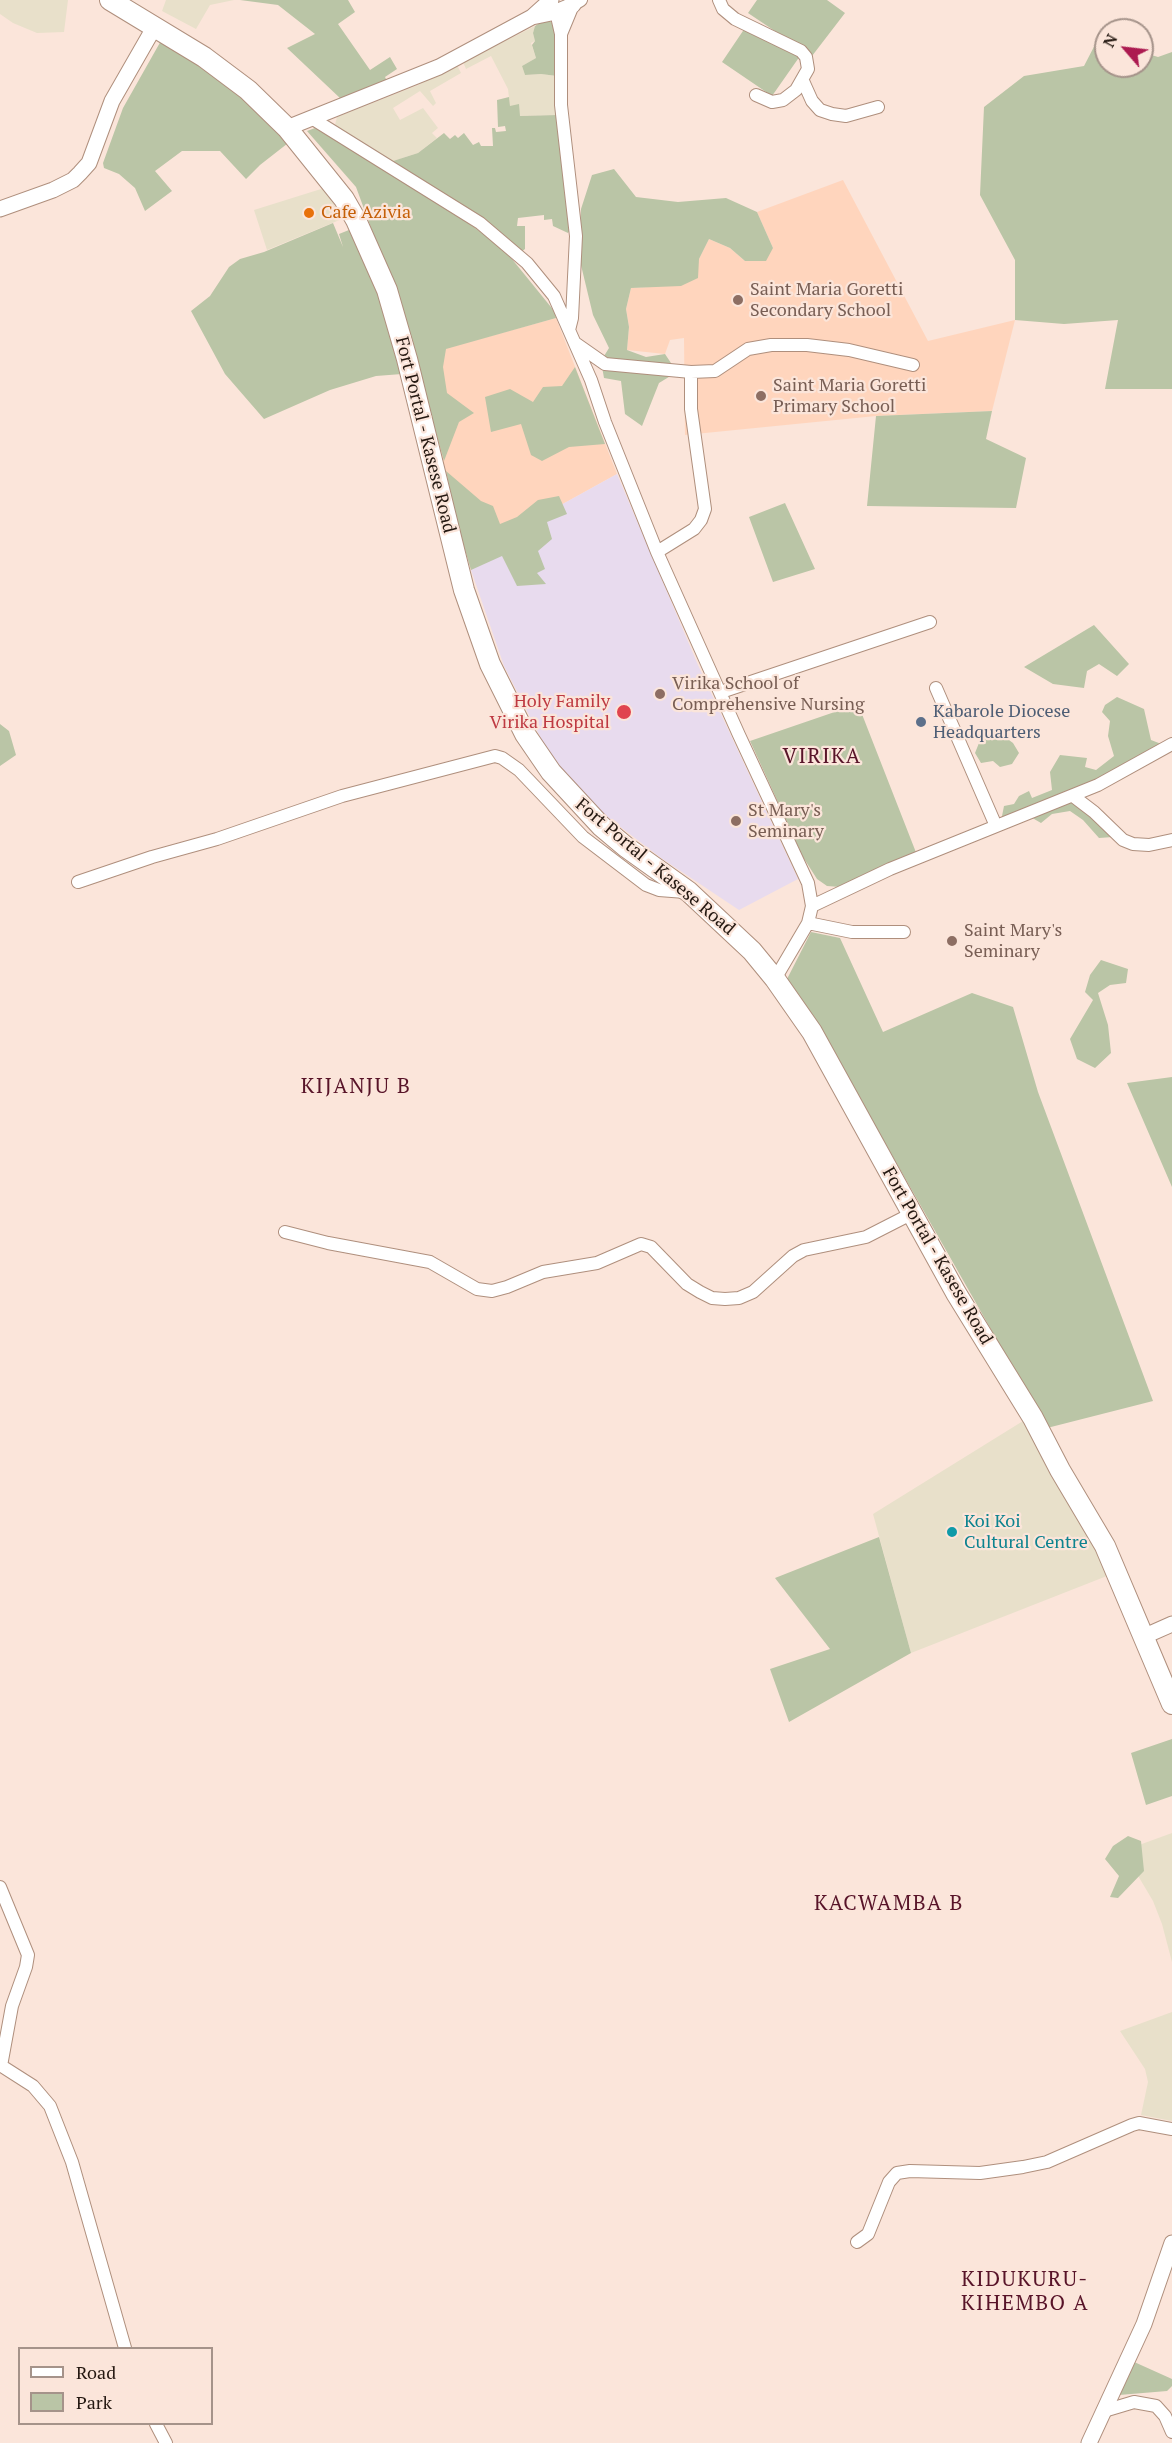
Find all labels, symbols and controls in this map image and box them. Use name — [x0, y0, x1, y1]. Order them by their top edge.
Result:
north arrow — [1094, 18, 1154, 78]
text: N — [1097, 30, 1122, 51]
place label: Cafe Azivia — [321, 202, 411, 224]
marker: Cafe Azivia — [302, 206, 316, 220]
place label: Saint Maria Goretti Secondary School — [750, 279, 903, 322]
marker: Saint Maria Goretti Secondary School — [731, 293, 745, 307]
street label: Fort Portal - Kasese Road — [390, 335, 460, 535]
place label: Saint Maria Goretti Primary School — [773, 375, 926, 418]
marker: Saint Maria Goretti Primary School — [754, 389, 768, 403]
place label: Virika School of Comprehensive Nursing — [672, 673, 864, 716]
marker: Virika School of Comprehensive Nursing — [653, 687, 667, 701]
place label: Holy Family Virika Hospital — [490, 691, 610, 734]
place label: Kabarole Diocese Headquarters — [933, 701, 1070, 744]
marker: Holy Family Virika Hospital — [615, 703, 633, 721]
marker: Kabarole Diocese Headquarters — [914, 715, 928, 729]
district label: VIRIKA — [783, 744, 861, 770]
street label: Fort Portal - Kasese Road — [571, 794, 739, 940]
place label: St Mary's Seminary — [748, 800, 824, 842]
marker: St Mary's Seminary — [729, 814, 743, 828]
place label: Saint Mary's Seminary — [964, 920, 1062, 962]
marker: Saint Mary's Seminary — [945, 934, 959, 948]
district label: KIJANJU B — [301, 1074, 411, 1100]
street label: Fort Portal - Kasese Road — [877, 1163, 997, 1349]
place label: Koi Koi Cultural Centre — [964, 1511, 1088, 1553]
marker: Koi Koi Cultural Centre — [945, 1525, 959, 1539]
district label: KACWAMBA B — [814, 1891, 964, 1917]
district label: KIDUKURU- KIHEMBO A — [961, 2267, 1089, 2317]
legend — [18, 2347, 213, 2425]
text: Road — [76, 2360, 116, 2384]
text: Park — [76, 2390, 112, 2414]

